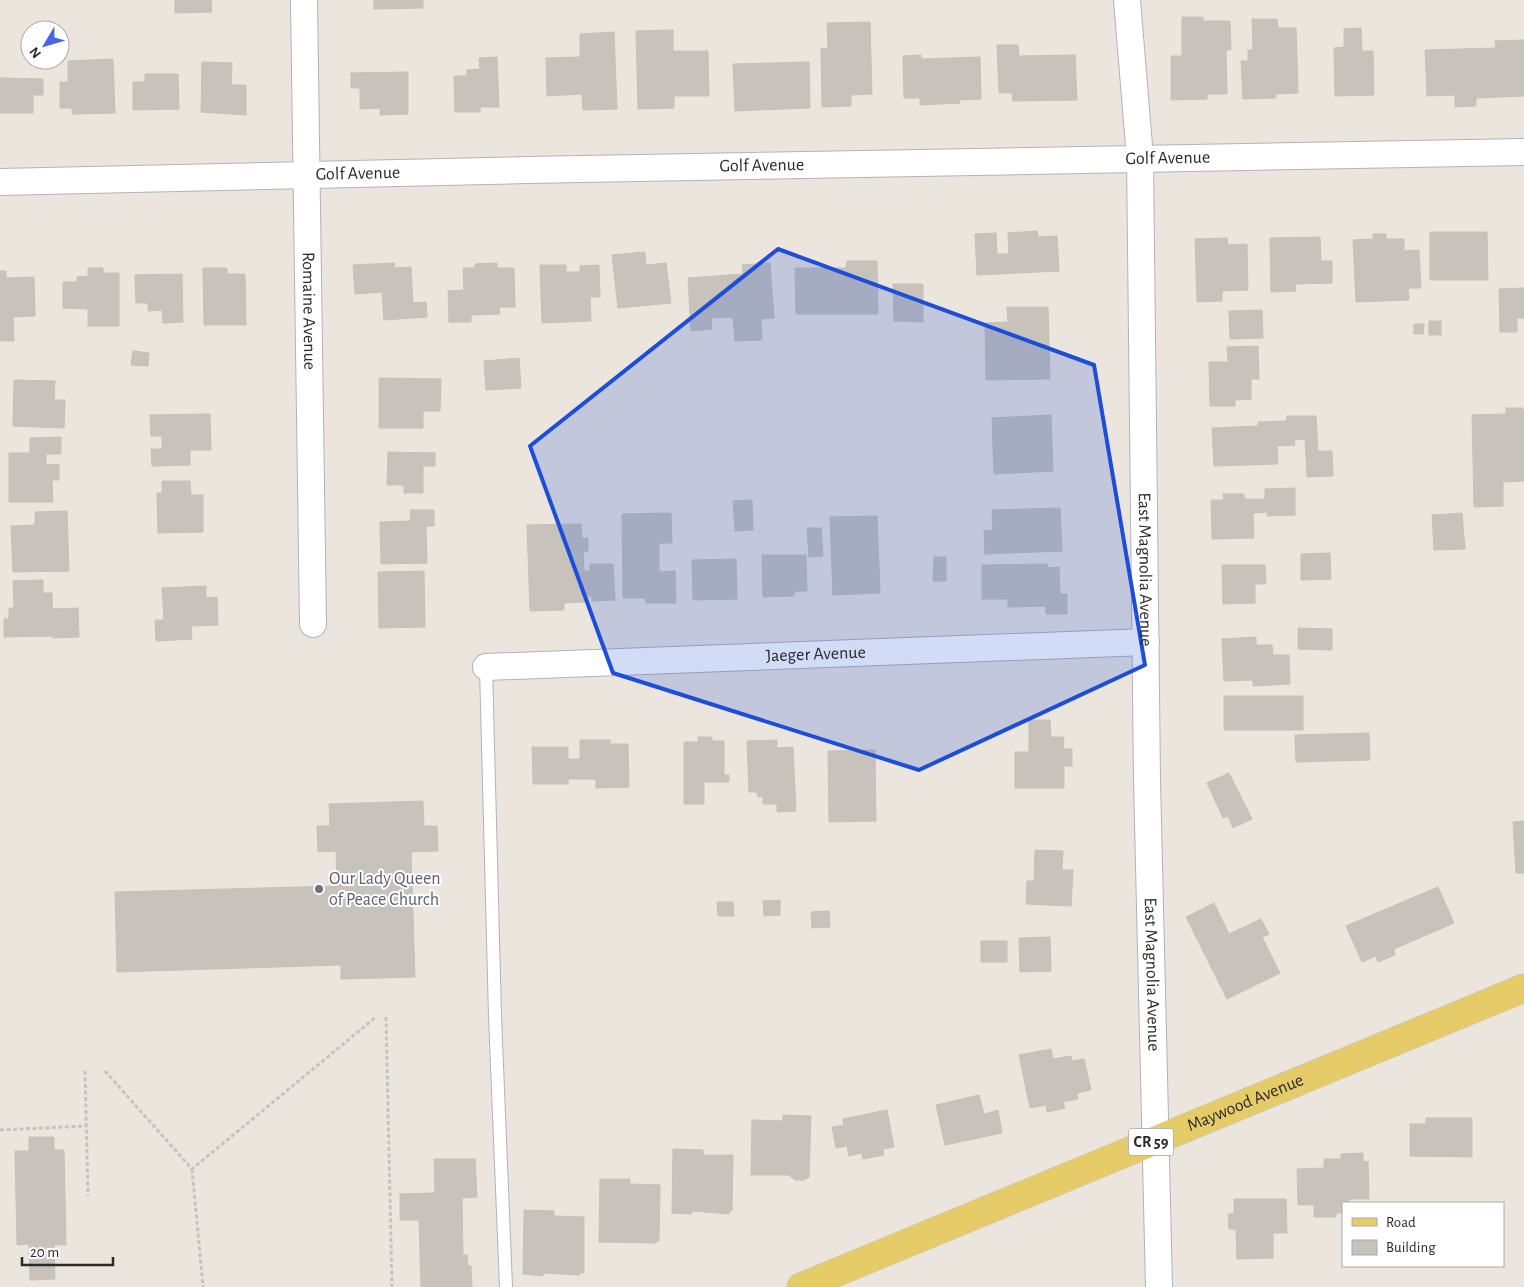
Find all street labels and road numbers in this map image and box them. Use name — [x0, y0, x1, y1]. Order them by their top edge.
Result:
street label: Golf Avenue — [1125, 149, 1210, 168]
street label: Golf Avenue — [719, 156, 804, 176]
street label: Golf Avenue — [315, 164, 400, 184]
street label: Romaine Avenue — [299, 252, 318, 370]
street label: East Magnolia Avenue — [1135, 492, 1154, 647]
street label: Jaeger Avenue — [765, 644, 866, 665]
street label: East Magnolia Avenue — [1141, 897, 1162, 1052]
street label: Maywood Avenue — [1185, 1071, 1306, 1135]
road number: CR 59 — [1128, 1128, 1174, 1156]

